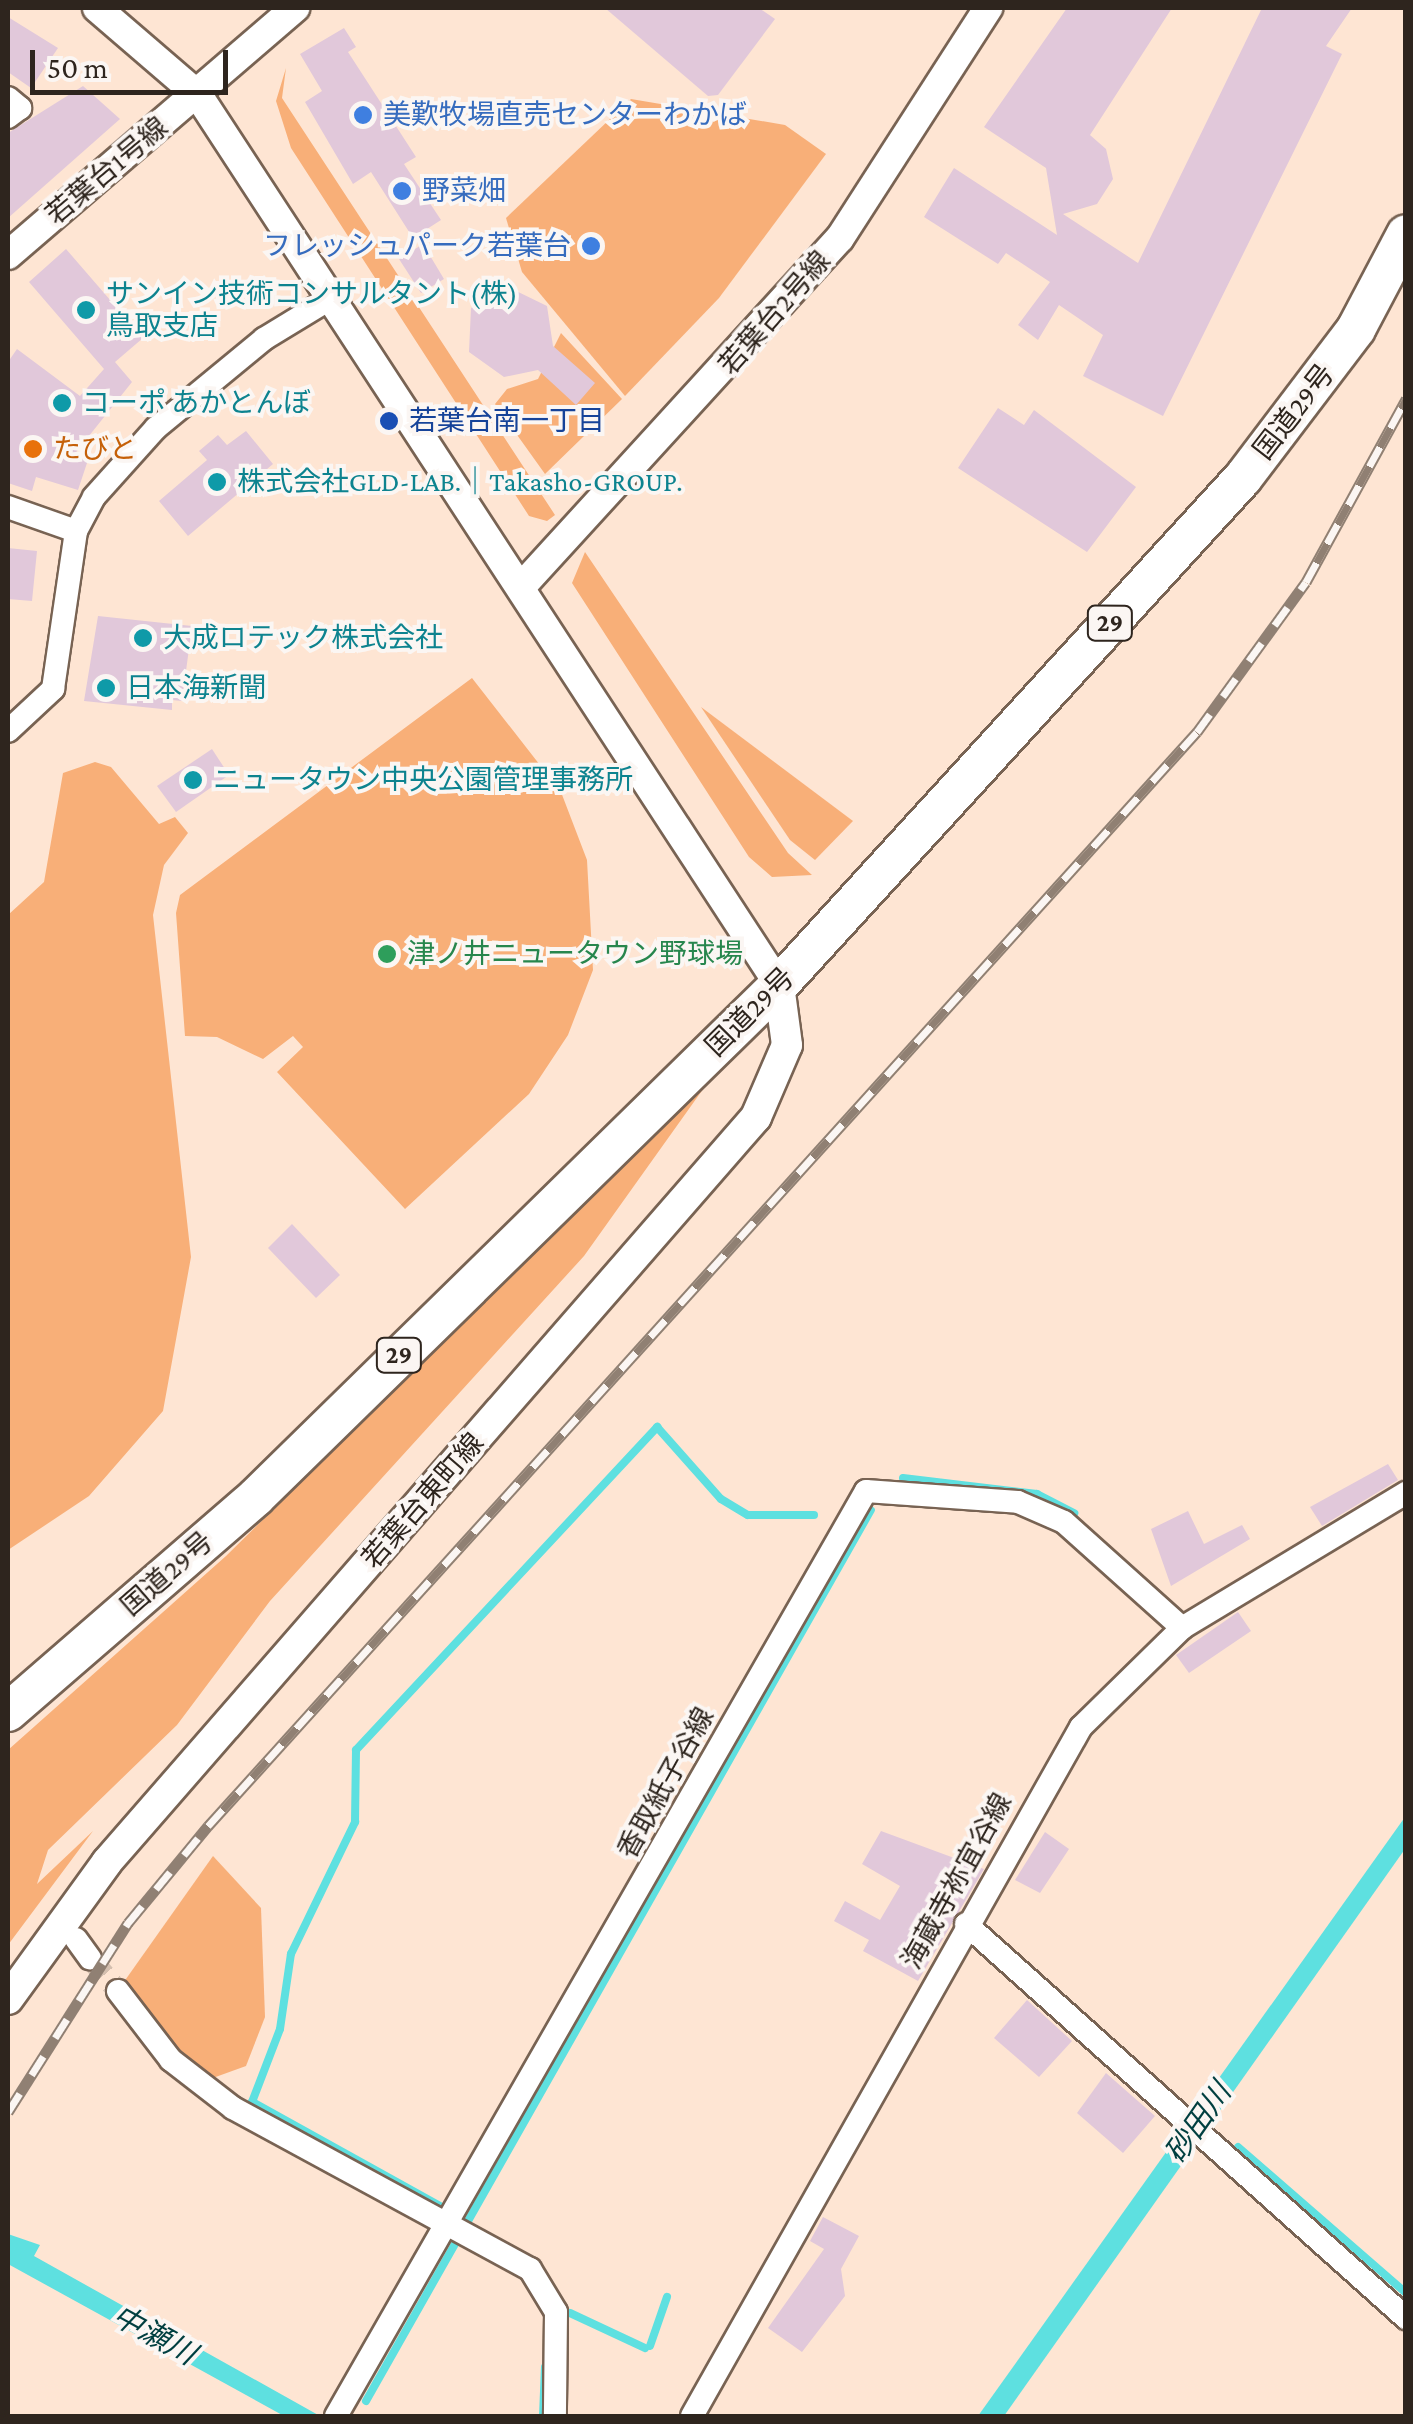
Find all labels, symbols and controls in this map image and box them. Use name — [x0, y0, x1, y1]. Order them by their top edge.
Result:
scale bar — [35, 30, 232, 92]
text: 50 m — [47, 51, 108, 84]
place label: 美歎牧場直売センターわかば — [383, 98, 747, 132]
marker: 美歎牧場直売センターわかば — [352, 104, 374, 126]
street label: 若葉台1号線 — [39, 110, 175, 232]
place label: 野菜畑 — [422, 174, 506, 208]
marker: 野菜畑 — [391, 180, 413, 202]
place label: フレッシュパーク若葉台 — [263, 229, 571, 263]
marker: フレッシュパーク若葉台 — [580, 235, 602, 257]
street label: 若葉台2号線 — [712, 244, 838, 382]
place label: サンイン技術コンサルタント(株) 鳥取支店 — [106, 277, 518, 343]
marker: サンイン技術コンサルタント(株) 鳥取支店 — [75, 299, 97, 321]
street label: 国道29号 — [1246, 358, 1342, 466]
place label: コーポ あかとんぼ — [82, 386, 311, 420]
marker: コーポ あかとんぼ — [51, 392, 73, 414]
place label: 若葉台南一丁目 — [409, 404, 605, 438]
marker: 若葉台南一丁目 — [378, 410, 400, 432]
place label: たびと — [53, 432, 137, 466]
marker: たびと — [22, 438, 44, 460]
place label: 株式会社GLD-LAB.｜Takasho-GROUP. — [237, 465, 683, 499]
marker: 株式会社GLD-LAB.｜Takasho-GROUP. — [206, 471, 228, 493]
road number: 29 — [1085, 603, 1135, 643]
place label: 大成ロテック株式会社 — [163, 621, 443, 655]
marker: 大成ロテック株式会社 — [132, 627, 154, 649]
place label: 日本海新聞 — [126, 671, 266, 705]
marker: 日本海新聞 — [95, 677, 117, 699]
place label: ニュータウン中央公園管理事務所 — [213, 763, 633, 797]
marker: ニュータウン中央公園管理事務所 — [182, 769, 204, 791]
place label: 津ノ井ニュータウン野球場 — [407, 937, 743, 971]
marker: 津ノ井ニュータウン野球場 — [376, 943, 398, 965]
street label: 国道29号 — [699, 961, 801, 1063]
road number: 29 — [374, 1335, 424, 1375]
street label: 若葉台東町線 — [355, 1427, 491, 1575]
street label: 国道29号 — [114, 1525, 220, 1623]
street label: 香取紙子谷線 — [611, 1701, 721, 1865]
street label: 海蔵寺祢宜谷線 — [895, 1787, 1019, 1975]
water label: 砂田川 — [1157, 2076, 1239, 2170]
water label: 中瀬川 — [106, 2297, 202, 2373]

